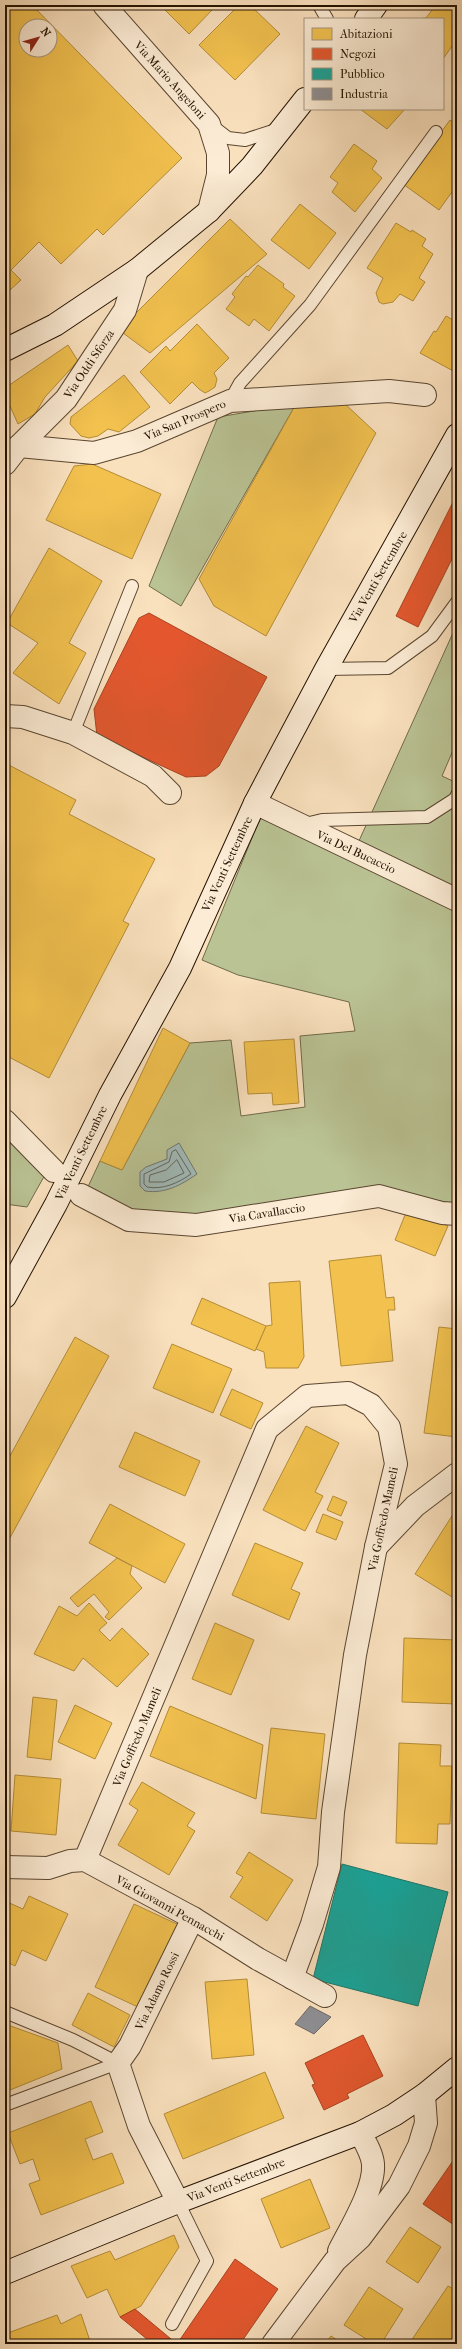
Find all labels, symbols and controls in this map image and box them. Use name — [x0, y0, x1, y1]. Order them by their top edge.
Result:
north arrow — [18, 18, 58, 58]
legend — [304, 18, 444, 110]
text: N — [38, 25, 54, 40]
text: Abitazioni — [339, 27, 393, 41]
street label: Via Mario Angeloni — [131, 37, 209, 122]
text: Negozi — [340, 47, 377, 61]
text: Pubblico — [340, 67, 385, 81]
text: Industria — [340, 87, 388, 101]
street label: Via Oddi Sforza — [60, 327, 117, 402]
street label: Via San Prospero — [141, 397, 228, 444]
street label: Via Venti Settembre — [346, 529, 410, 626]
street label: Via Venti Settembre — [198, 814, 255, 915]
street label: Via Del Bucaccio — [313, 827, 398, 876]
street label: Via Venti Settembre — [52, 1103, 110, 1204]
street label: Via Cavallaccio — [227, 1200, 306, 1226]
street label: Via Goffredo Mameli — [365, 1465, 401, 1574]
street label: Via Goffredo Mameli — [109, 1685, 164, 1790]
street label: Via Giovanni Pennacchi — [112, 1872, 227, 1944]
street label: Via Adamo Rossi — [132, 1949, 182, 2033]
street label: Via Venti Settembre — [184, 2155, 287, 2205]

